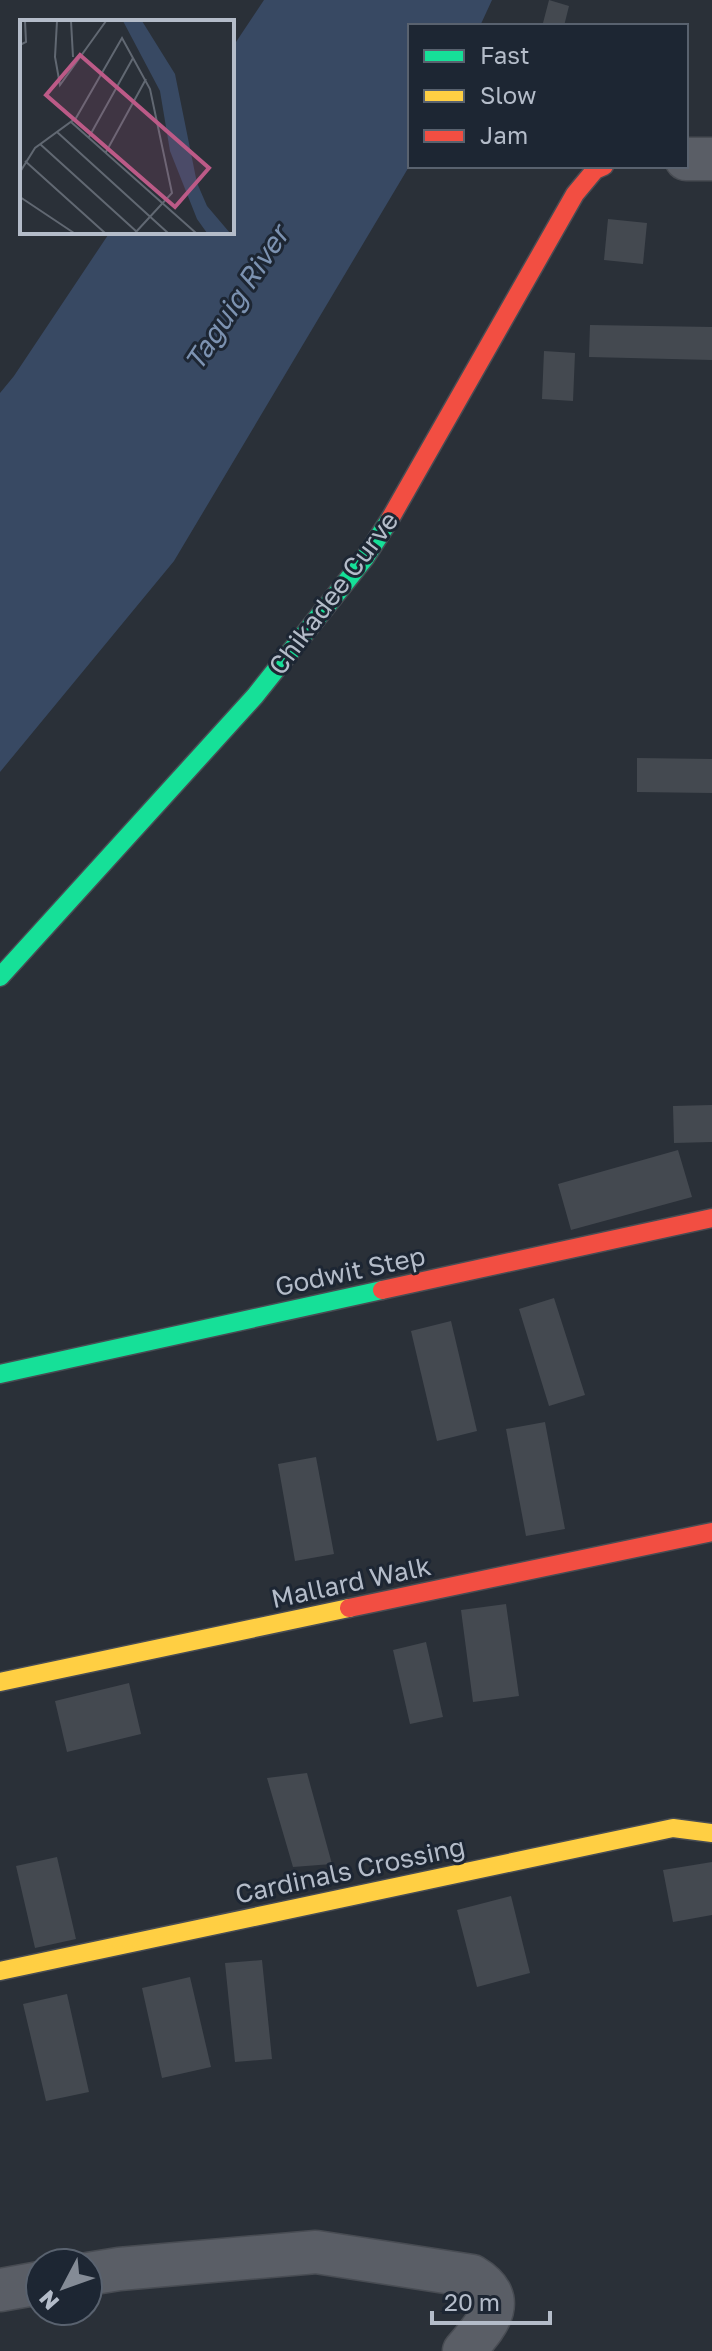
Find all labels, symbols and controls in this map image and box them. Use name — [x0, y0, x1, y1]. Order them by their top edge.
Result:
inset map — [20, 20, 234, 234]
legend — [408, 24, 688, 168]
text: Fast — [480, 40, 530, 69]
text: Slow — [480, 80, 536, 109]
text: Jam — [480, 120, 528, 149]
water label: Taguig River — [177, 216, 297, 376]
street label: Chikadee Curve — [262, 505, 404, 681]
street label: Godwit Step — [272, 1240, 428, 1302]
street label: Mallard Walk — [268, 1550, 434, 1614]
street label: Cardinals Crossing — [232, 1830, 468, 1910]
north arrow — [24, 2247, 104, 2327]
scale bar — [432, 2275, 550, 2325]
text: N — [33, 2285, 64, 2316]
text: 20 m — [444, 2287, 500, 2316]

